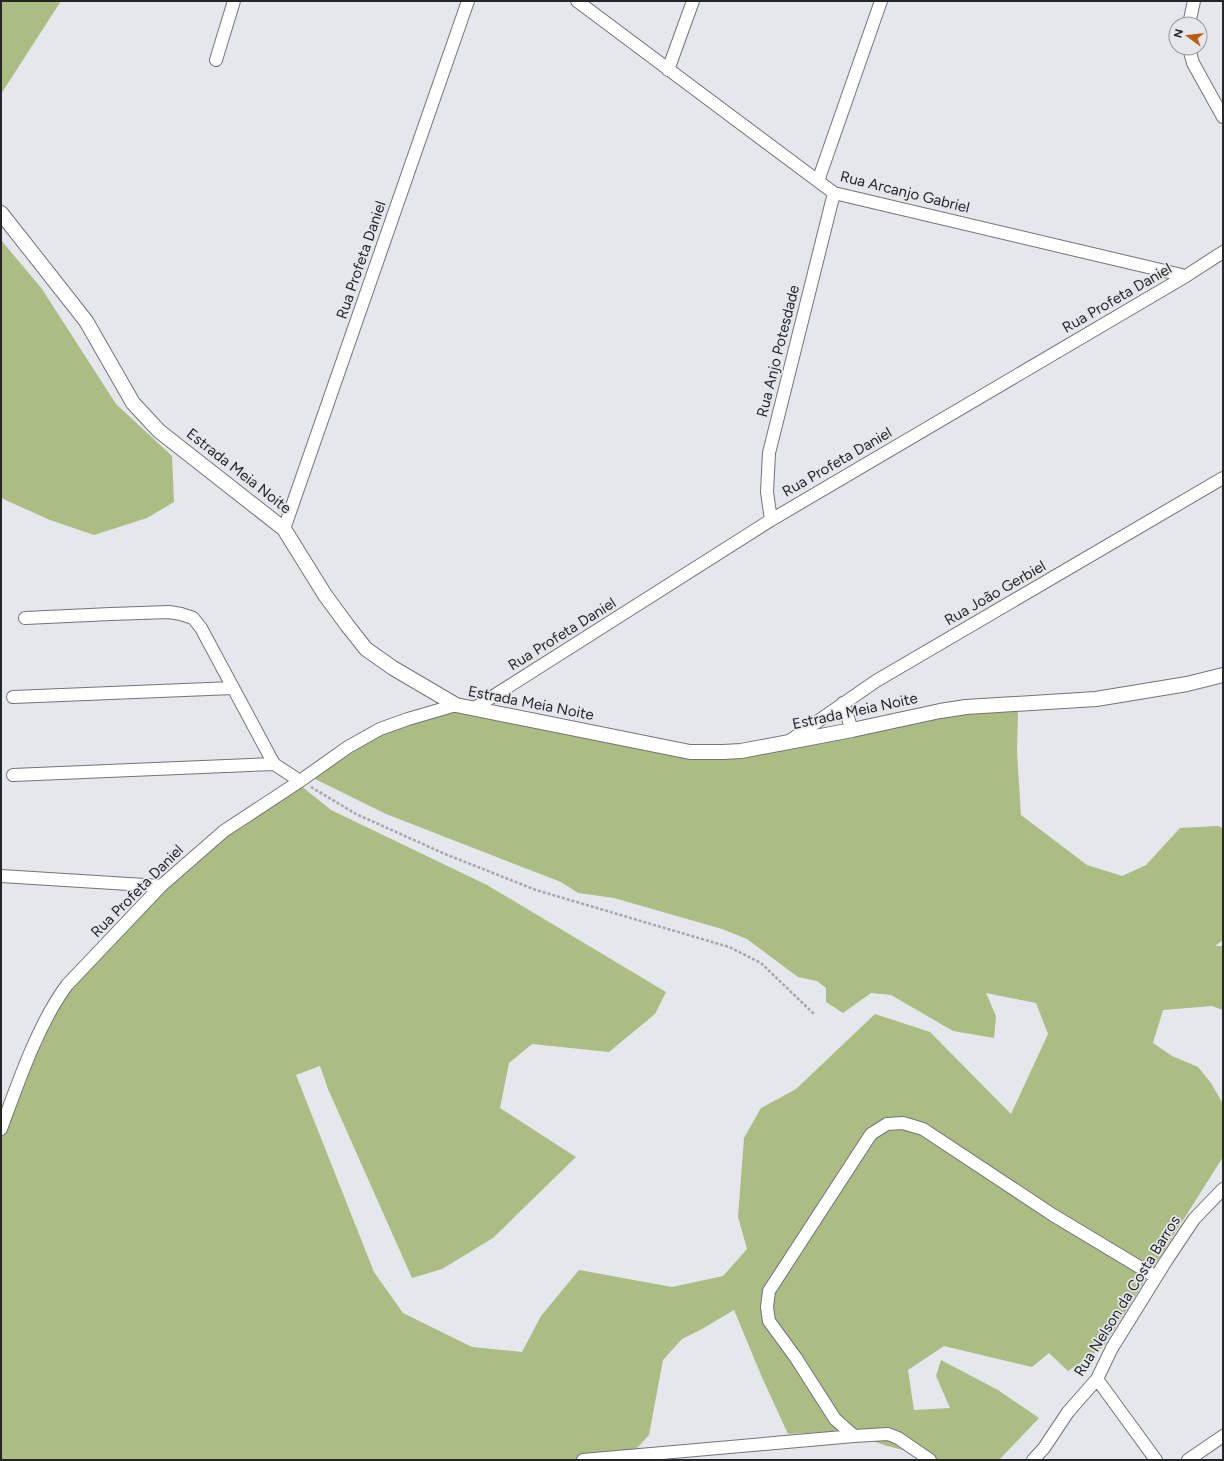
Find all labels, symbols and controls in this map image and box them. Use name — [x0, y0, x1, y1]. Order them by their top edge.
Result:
north arrow — [1168, 16, 1208, 56]
text: N — [1171, 28, 1186, 39]
street label: Rua Arcanjo Gabriel — [838, 167, 972, 217]
street label: Rua Profeta Daniel — [332, 199, 390, 321]
street label: Rua Profeta Daniel — [1059, 259, 1175, 337]
street label: Rua Anjo Potesdade — [753, 283, 803, 419]
street label: Rua Profeta Daniel — [779, 423, 895, 501]
street label: Estrada Meia Noite — [183, 425, 295, 517]
street label: Rua João Gerbiel — [941, 557, 1049, 629]
street label: Rua Profeta Daniel — [505, 594, 619, 674]
street label: Estrada Meia Noite — [467, 682, 595, 724]
street label: Estrada Meia Noite — [791, 689, 919, 733]
street label: Rua Profeta Daniel — [87, 841, 187, 941]
street label: Rua Nelson da Costa Barros — [1070, 1212, 1184, 1380]

